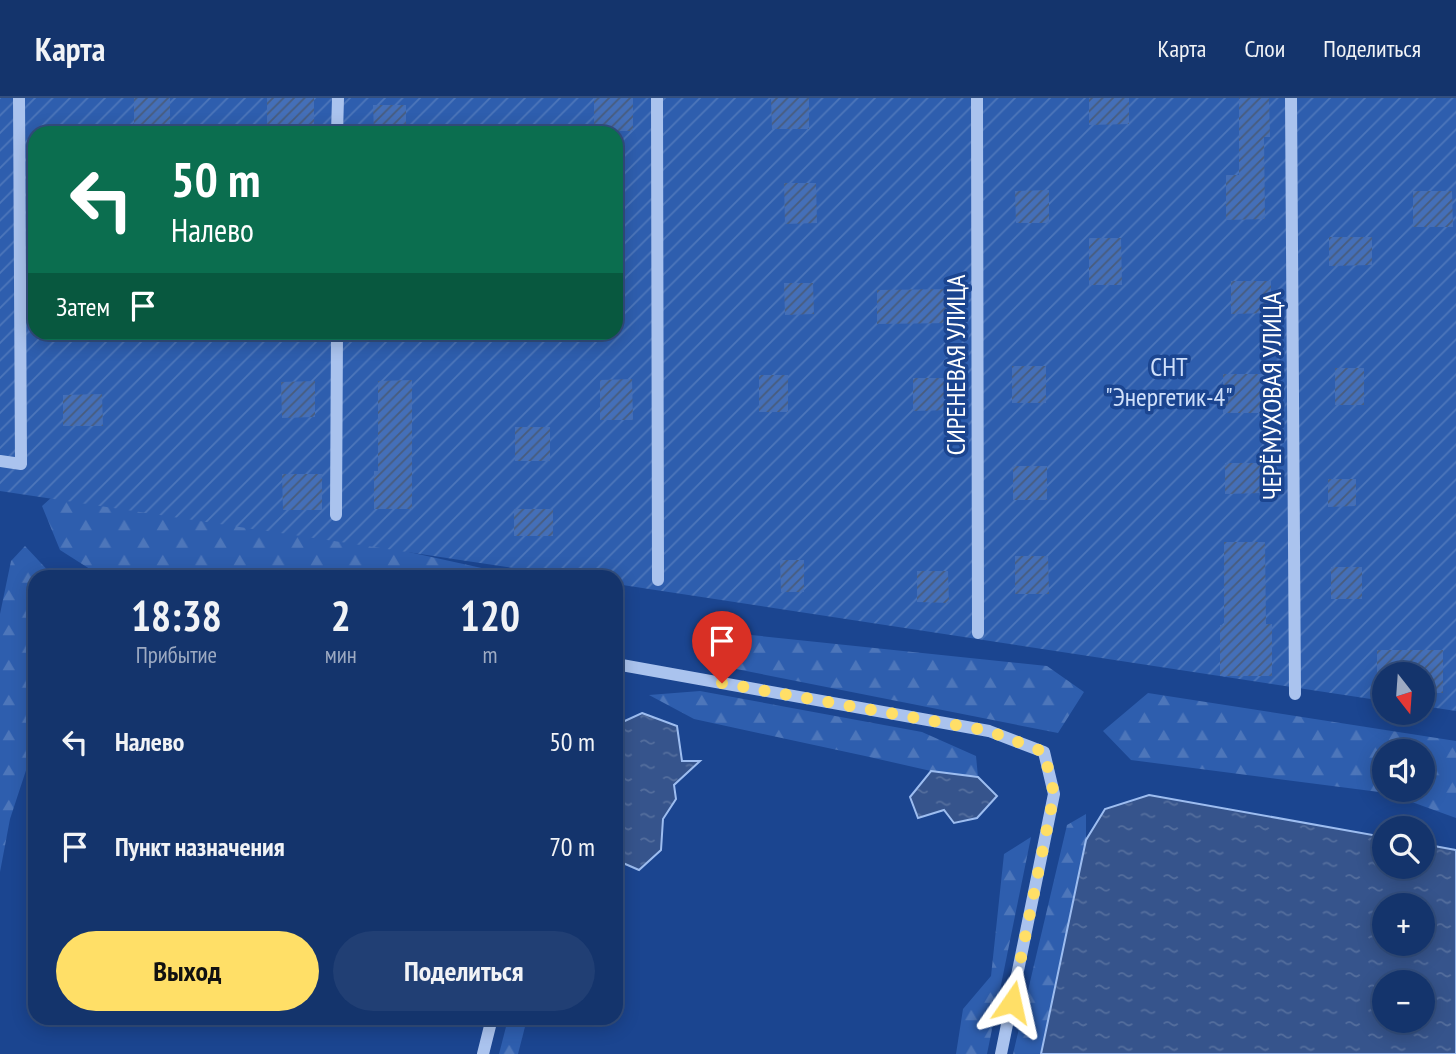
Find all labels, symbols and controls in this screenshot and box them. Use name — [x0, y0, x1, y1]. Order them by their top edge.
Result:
text: Карта — [35, 27, 105, 70]
text: Карта — [1158, 33, 1206, 64]
text: Слои — [1244, 33, 1285, 64]
text: Поделиться — [1323, 33, 1421, 64]
text: 50 m — [171, 147, 260, 211]
icon: left — [56, 154, 147, 245]
text: Налево — [171, 209, 254, 251]
street label: СИРЕНЕВАЯ УЛИЦА — [939, 274, 972, 455]
icon: arrive — [124, 287, 162, 325]
text: Затем — [56, 290, 110, 323]
street label: ЧЕРЁМУХОВАЯ УЛИЦА — [1255, 291, 1288, 500]
park label: СНТ "Энергетик-4" — [1105, 350, 1233, 413]
text: 18:38 — [131, 588, 222, 643]
text: 2 — [331, 588, 351, 643]
text: 120 — [460, 588, 520, 643]
pin — [692, 611, 752, 683]
icon: arrive — [703, 622, 741, 660]
text: Прибытие — [136, 640, 217, 669]
text: мин — [325, 640, 357, 669]
text: m — [482, 640, 497, 669]
north arrow — [1372, 662, 1435, 724]
map controls — [1372, 662, 1435, 1033]
icon: left — [56, 723, 94, 761]
text: Налево — [115, 725, 184, 758]
text: 50 m — [549, 725, 595, 758]
button: sound — [1372, 739, 1435, 802]
button: search — [1372, 816, 1435, 879]
icon: arrive — [56, 828, 94, 866]
text: Пункт назначения — [115, 830, 285, 863]
text: 70 m — [549, 830, 595, 863]
button: + — [1372, 893, 1435, 956]
button: Выход — [56, 931, 319, 1011]
button: Поделиться — [333, 931, 595, 1011]
position arrow — [975, 965, 1049, 1039]
button: − — [1372, 970, 1435, 1033]

